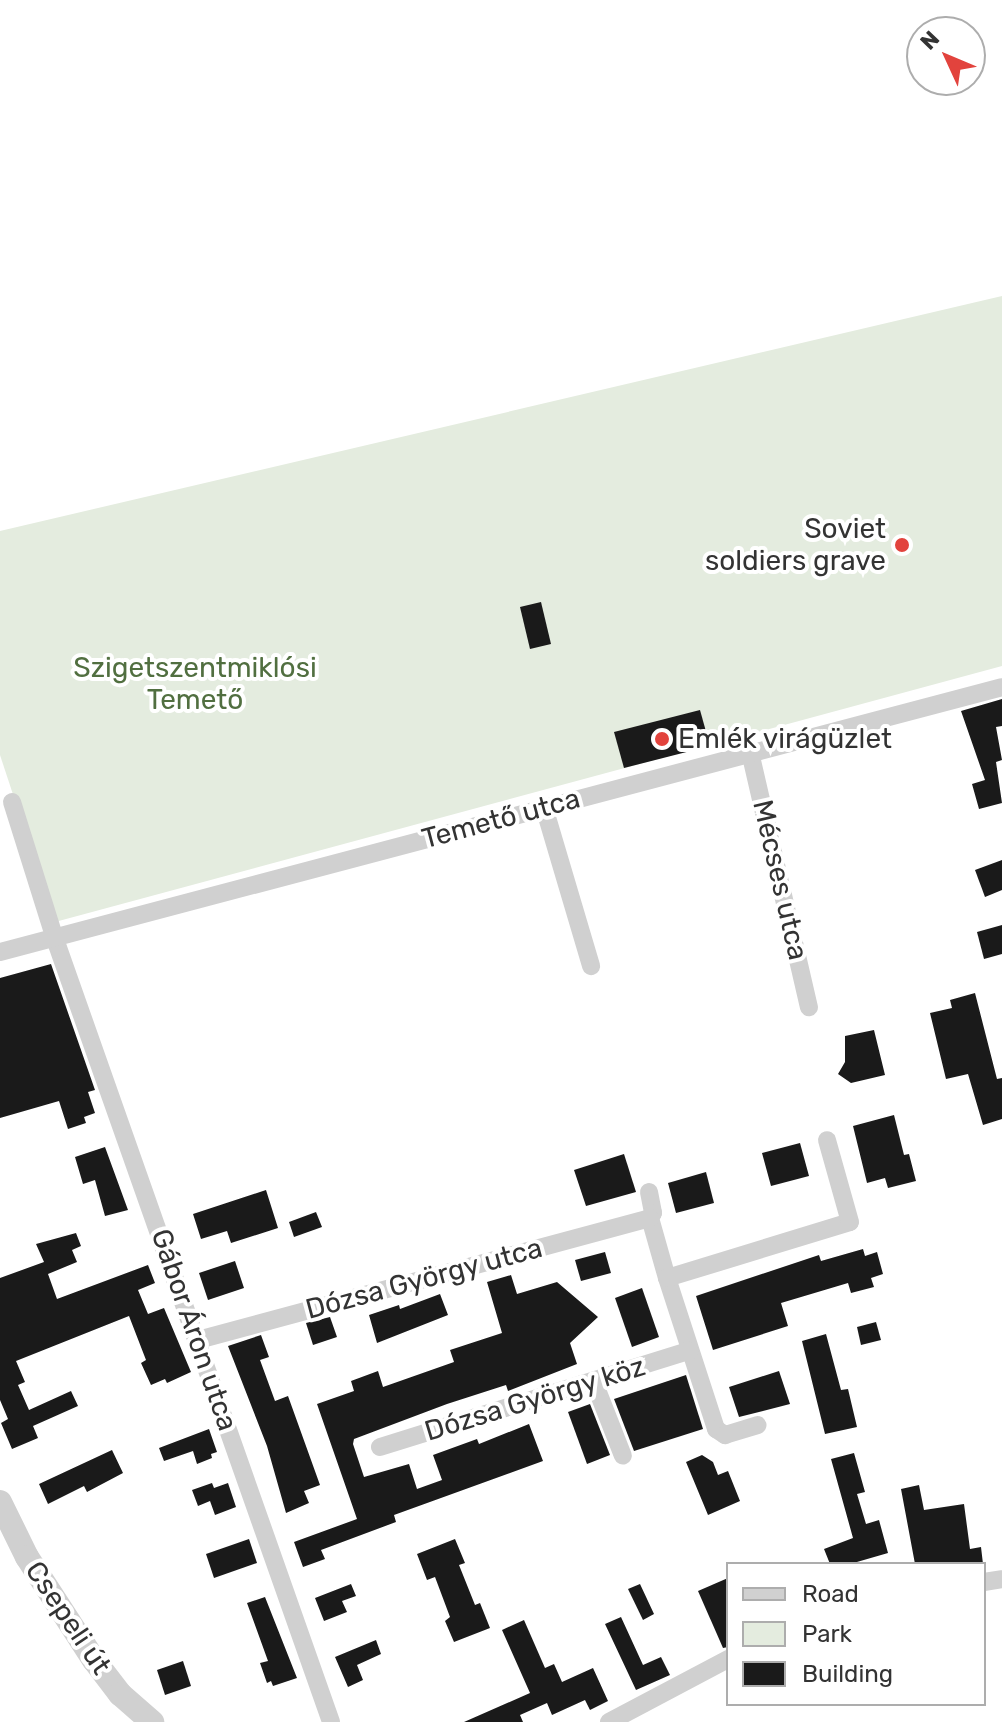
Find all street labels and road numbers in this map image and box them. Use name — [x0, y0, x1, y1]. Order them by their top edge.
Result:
street label: Temető utca — [418, 782, 584, 856]
street label: Mécses utca — [745, 797, 815, 963]
street label: Gábor Áron utca — [144, 1224, 244, 1436]
street label: Dózsa György utca — [302, 1231, 546, 1327]
street label: Dózsa György köz — [420, 1349, 650, 1449]
street label: Csepeli út — [18, 1555, 118, 1681]

